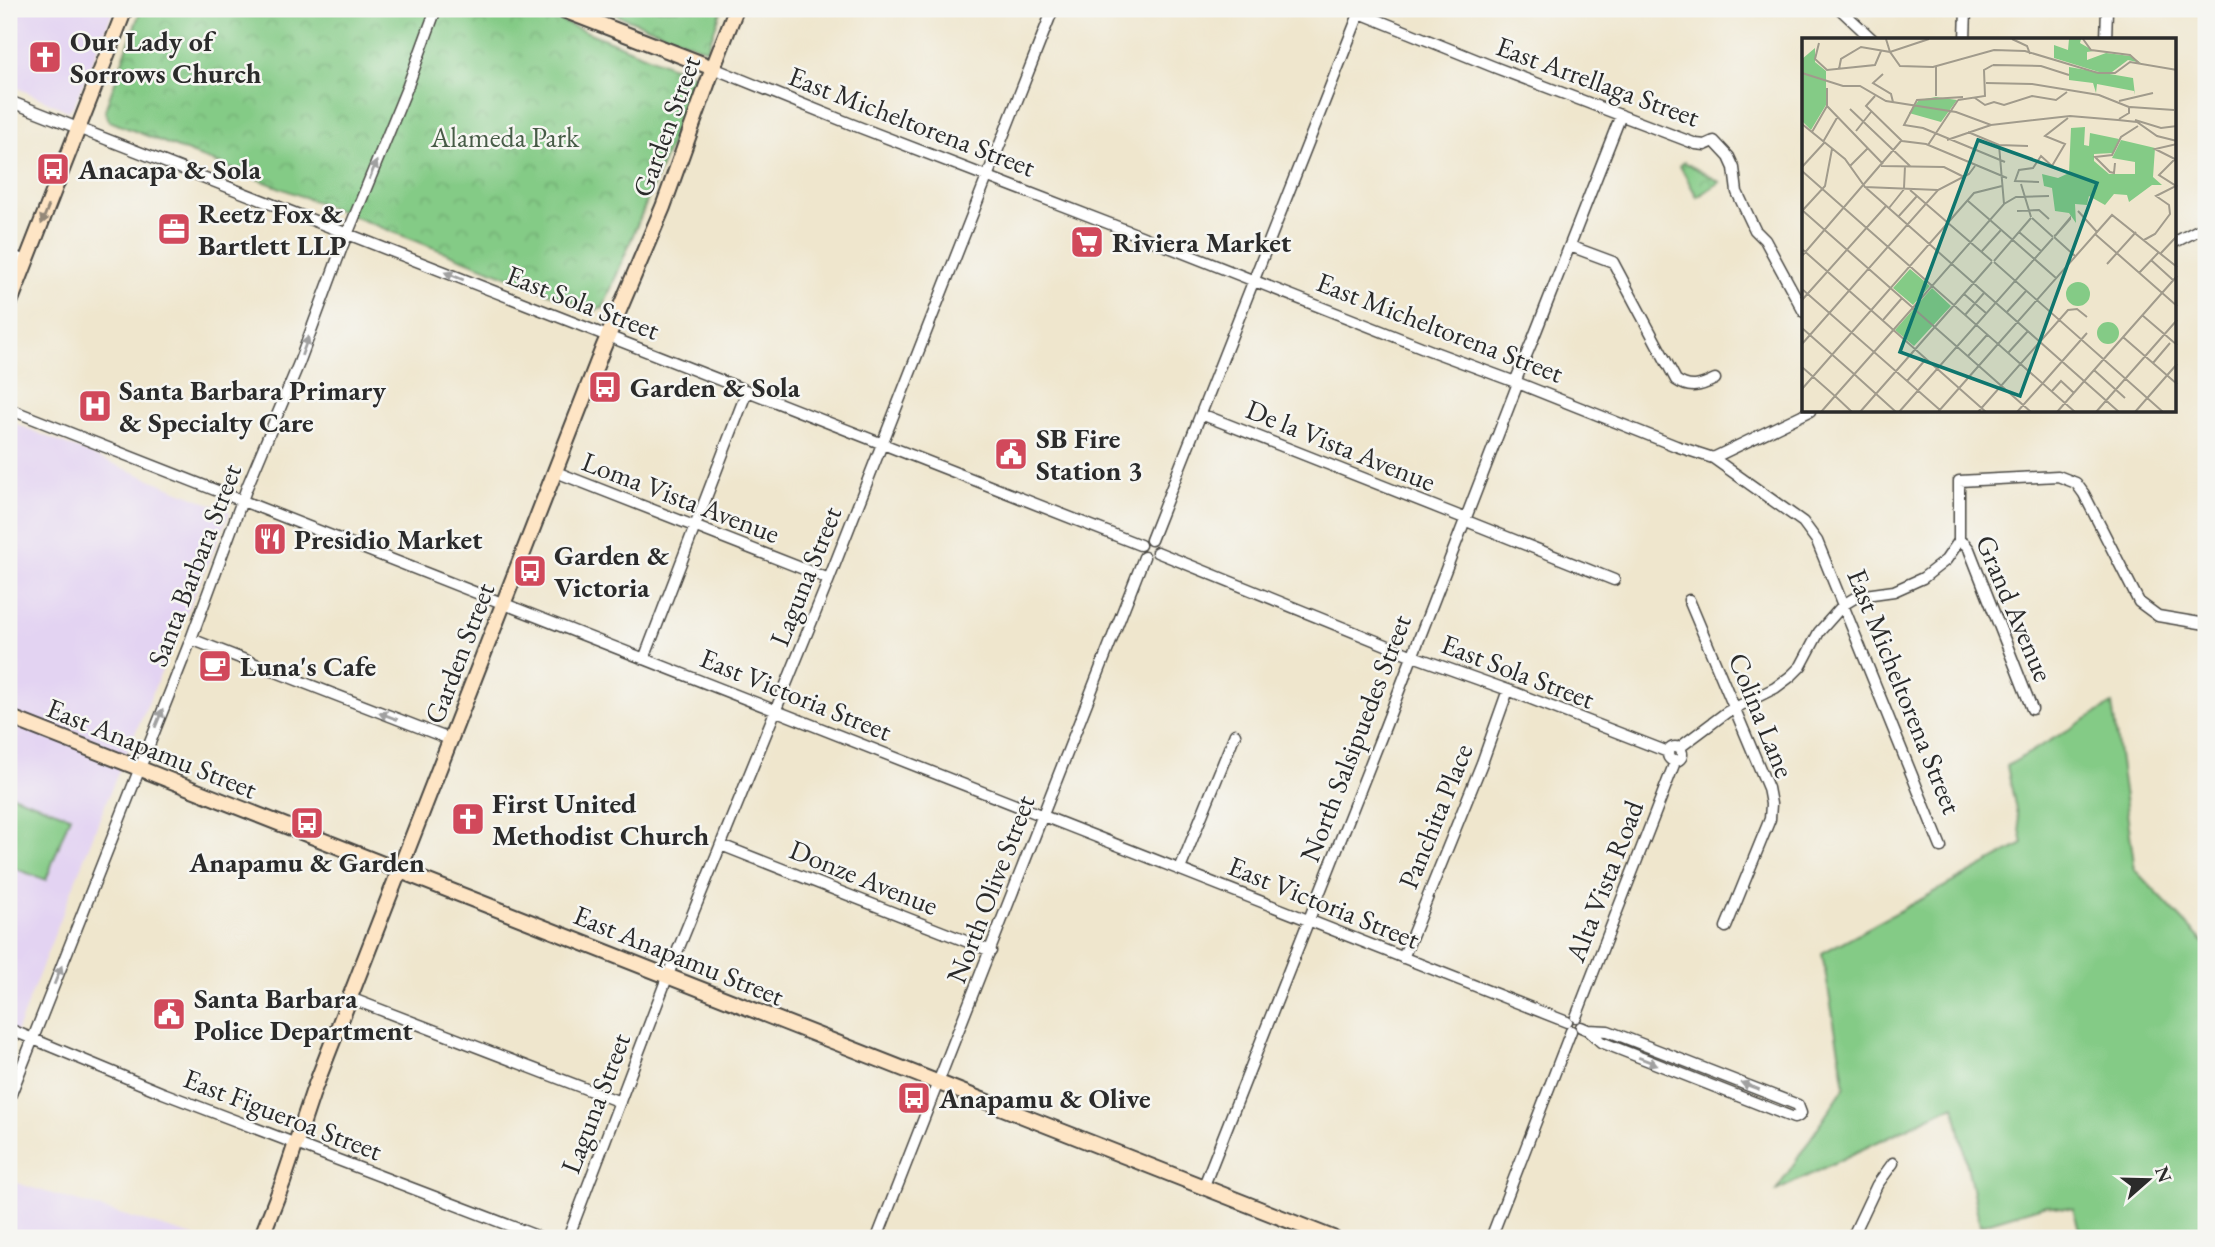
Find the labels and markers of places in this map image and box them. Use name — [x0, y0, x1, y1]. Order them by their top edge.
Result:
place label: Our Lady of Sorrows Church — [70, 23, 262, 91]
church icon: Our Lady of Sorrows Church — [26, 38, 64, 76]
bus stop icon: Anacapa & Sola — [34, 150, 72, 188]
place label: Anacapa & Sola — [77, 151, 262, 187]
place label: Reetz Fox & Bartlett LLP — [198, 195, 347, 263]
office icon: Reetz Fox & Bartlett LLP — [155, 210, 193, 248]
supermarket icon: Riviera Market — [1068, 223, 1106, 261]
place label: Riviera Market — [1112, 224, 1292, 260]
bus stop icon: Garden & Sola — [586, 368, 624, 406]
place label: Garden & Sola — [630, 369, 801, 405]
place label: Santa Barbara Primary & Specialty Care — [119, 372, 386, 440]
hospital icon: Santa Barbara Primary & Specialty Care — [76, 387, 114, 425]
place label: SB Fire Station 3 — [1036, 420, 1143, 488]
public building icon: SB Fire Station 3 — [992, 435, 1030, 473]
restaurant icon: Presidio Market — [251, 520, 289, 558]
place label: Presidio Market — [294, 521, 483, 557]
place label: Garden & Victoria — [554, 537, 670, 605]
bus stop icon: Garden & Victoria — [511, 552, 549, 590]
cafe icon: Luna's Cafe — [196, 647, 234, 685]
place label: Luna's Cafe — [240, 648, 376, 684]
place label: First United Methodist Church — [492, 785, 709, 853]
church icon: First United Methodist Church — [449, 800, 487, 838]
bus stop icon: Anapamu & Garden — [288, 804, 326, 842]
place label: Anapamu & Garden — [188, 844, 425, 880]
place label: Santa Barbara Police Department — [194, 980, 413, 1048]
public building icon: Santa Barbara Police Department — [150, 995, 188, 1033]
bus stop icon: Anapamu & Olive — [895, 1079, 933, 1117]
place label: Anapamu & Olive — [938, 1080, 1151, 1116]

